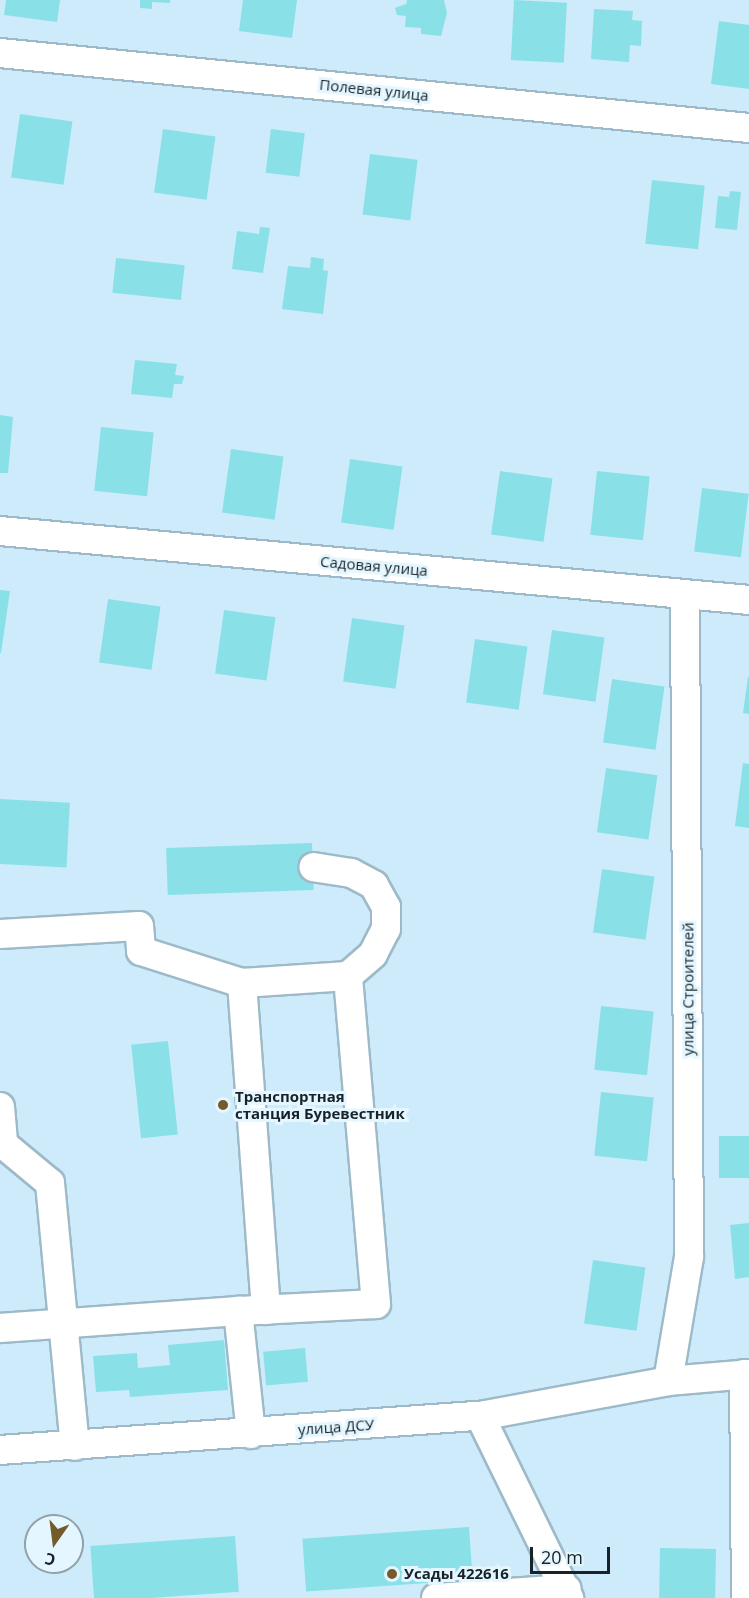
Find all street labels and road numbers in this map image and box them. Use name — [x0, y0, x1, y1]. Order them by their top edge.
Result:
street label: Полевая улица — [319, 75, 429, 105]
street label: Садовая улица — [319, 552, 429, 580]
street label: улица Строителей — [679, 922, 697, 1056]
street label: улица ДСУ — [297, 1415, 375, 1439]

